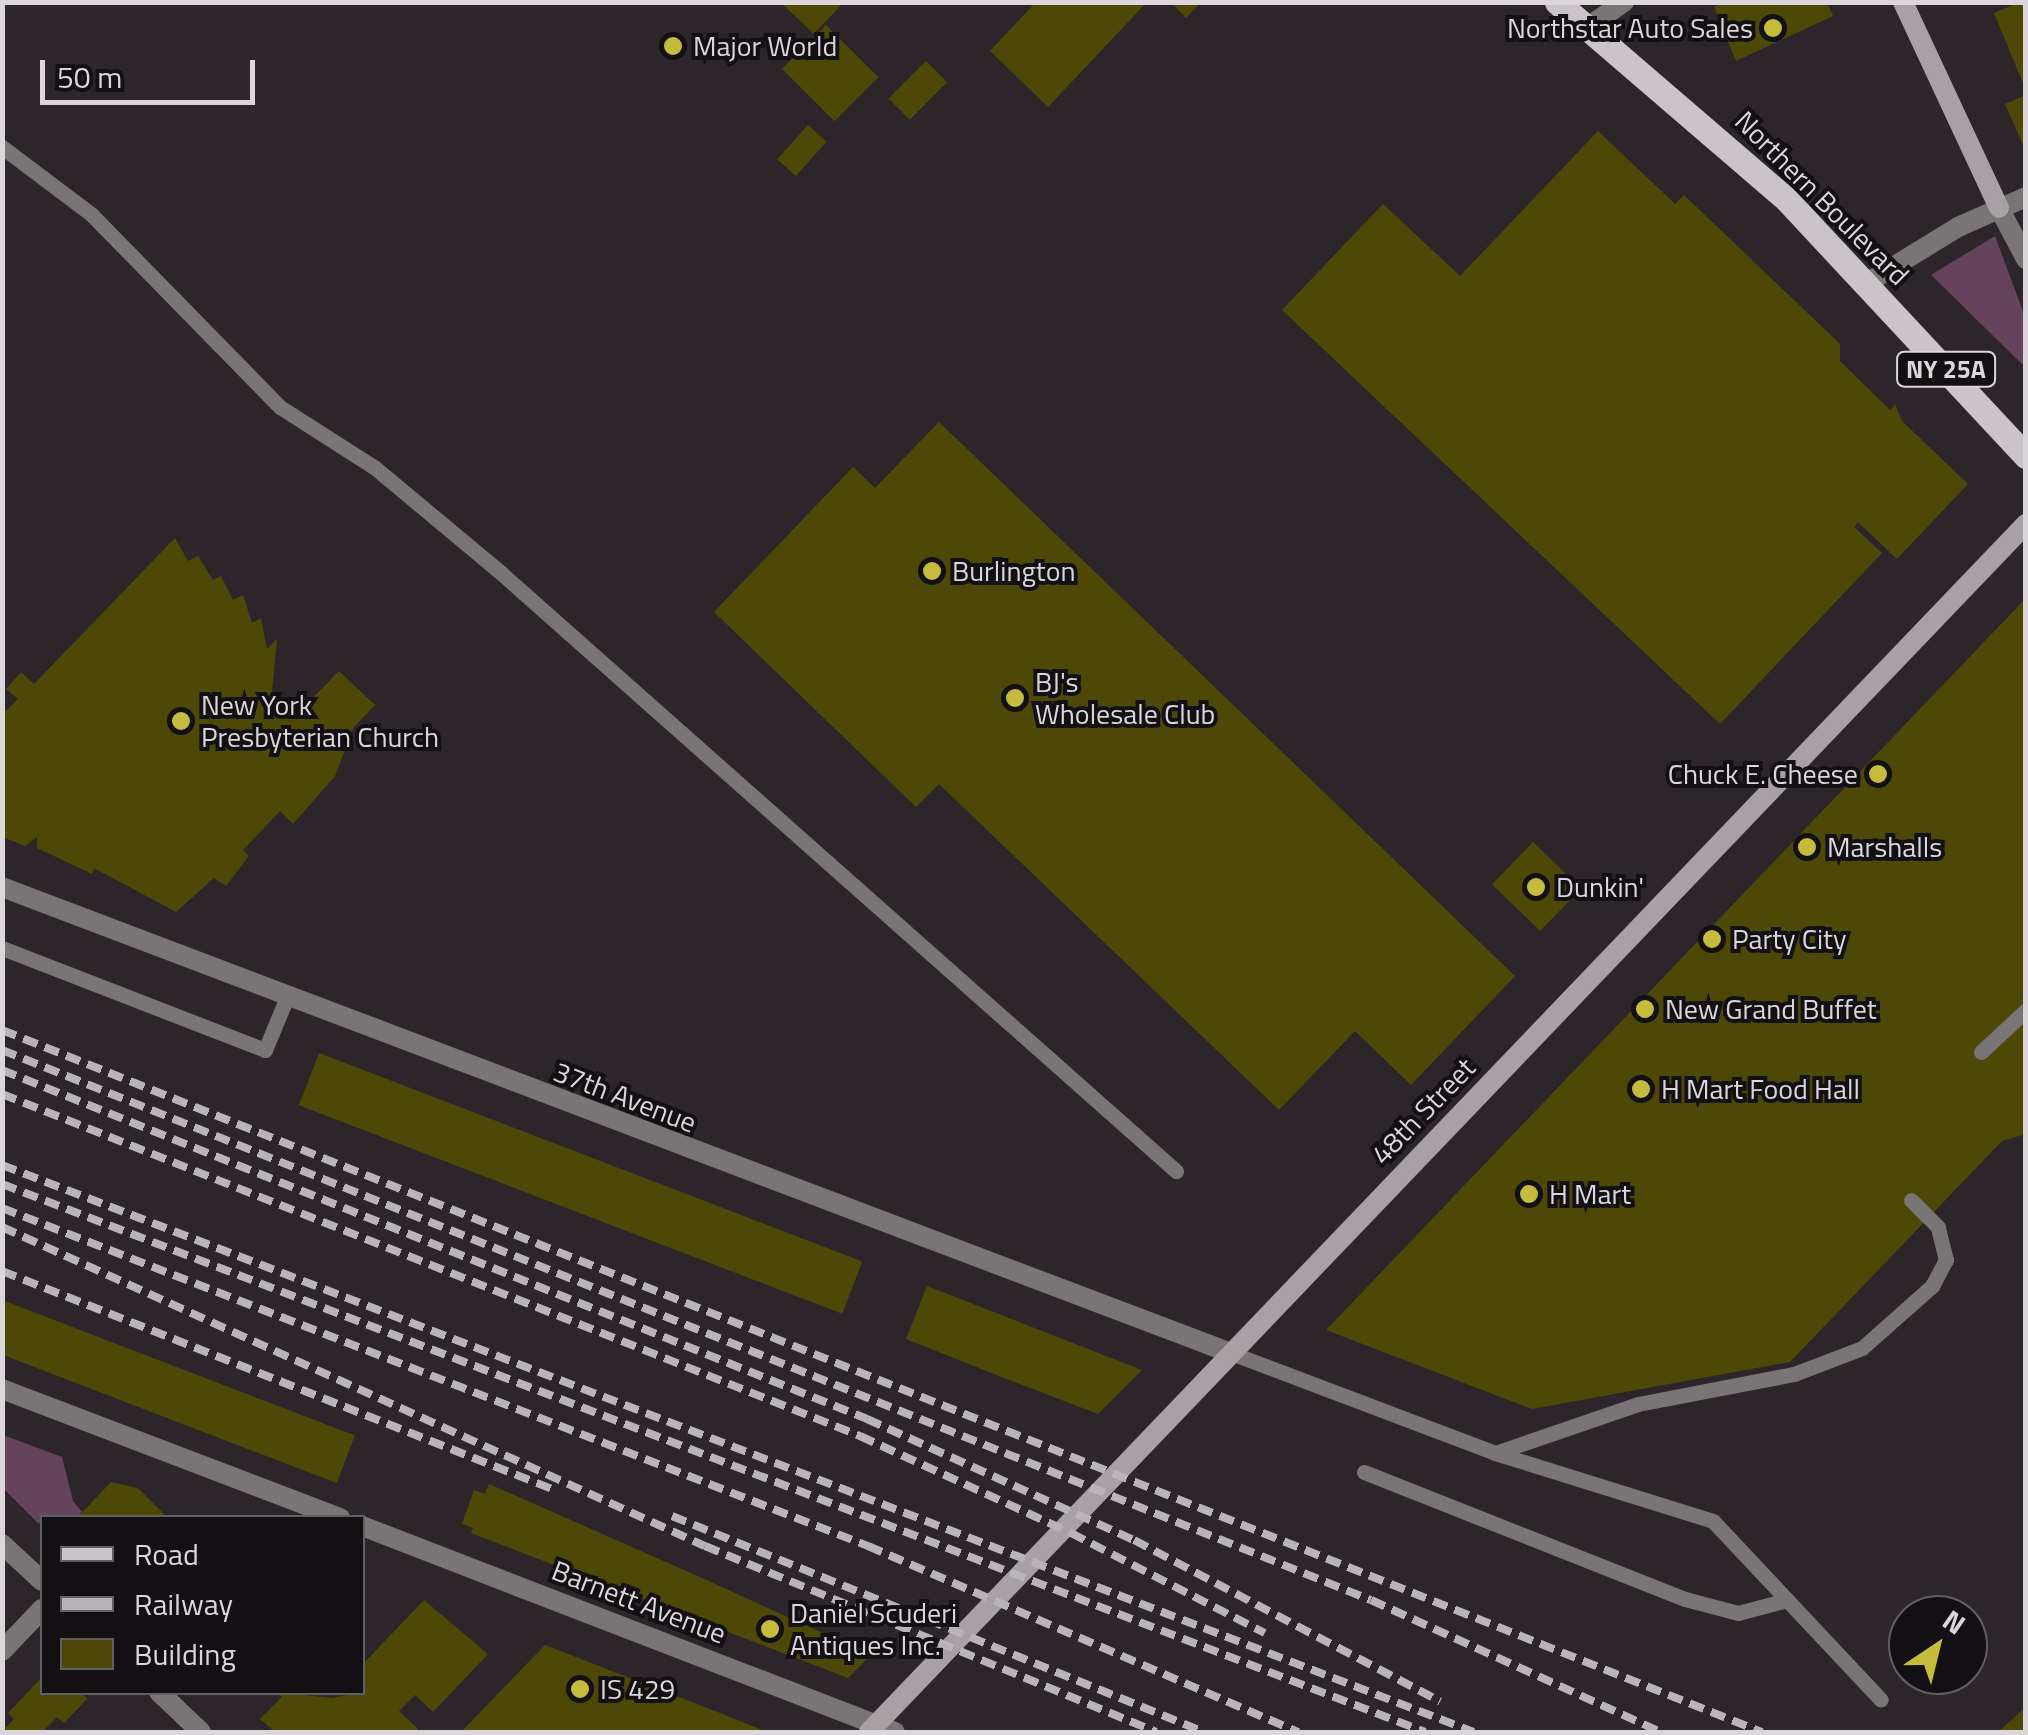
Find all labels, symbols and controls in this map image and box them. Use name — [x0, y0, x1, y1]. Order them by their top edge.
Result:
place label: Northstar Auto Sales — [1507, 11, 1753, 45]
marker: Northstar Auto Sales — [1762, 17, 1784, 39]
place label: Major World — [693, 29, 837, 63]
marker: Major World — [662, 35, 684, 57]
scale bar — [45, 40, 260, 102]
text: 50 m — [57, 54, 122, 100]
street label: Northern Boulevard — [1728, 104, 1916, 292]
road number: NY 25A — [1896, 349, 1996, 389]
place label: Burlington — [952, 554, 1075, 588]
marker: Burlington — [921, 560, 943, 582]
place label: BJ's Wholesale Club — [1035, 665, 1215, 731]
marker: BJ's Wholesale Club — [1004, 687, 1026, 709]
place label: New York Presbyterian Church — [201, 688, 439, 754]
marker: New York Presbyterian Church — [170, 710, 192, 732]
place label: Chuck E. Cheese — [1668, 757, 1858, 791]
marker: Chuck E. Cheese — [1867, 763, 1889, 785]
place label: Marshalls — [1827, 830, 1942, 864]
marker: Marshalls — [1796, 836, 1818, 858]
place label: Dunkin' — [1556, 870, 1644, 904]
marker: Dunkin' — [1525, 876, 1547, 898]
place label: Party City — [1732, 922, 1846, 956]
marker: Party City — [1701, 928, 1723, 950]
place label: New Grand Buffet — [1665, 992, 1877, 1026]
marker: New Grand Buffet — [1634, 998, 1656, 1020]
street label: 48th Street — [1364, 1051, 1482, 1171]
street label: 37th Avenue — [549, 1054, 701, 1140]
place label: H Mart Food Hall — [1661, 1072, 1860, 1106]
marker: H Mart Food Hall — [1630, 1078, 1652, 1100]
place label: H Mart — [1549, 1177, 1631, 1211]
marker: H Mart — [1518, 1183, 1540, 1205]
legend — [40, 1515, 365, 1695]
text: Road — [134, 1531, 199, 1577]
street label: Barnett Avenue — [547, 1553, 731, 1651]
text: Railway — [134, 1581, 233, 1627]
north arrow — [1888, 1595, 1988, 1695]
place label: Daniel Scuderi Antiques Inc. — [790, 1596, 957, 1662]
text: N — [1934, 1598, 1975, 1645]
marker: Daniel Scuderi Antiques Inc. — [759, 1618, 781, 1640]
text: Building — [134, 1631, 236, 1677]
place label: IS 429 — [600, 1672, 675, 1706]
marker: IS 429 — [569, 1678, 591, 1700]

